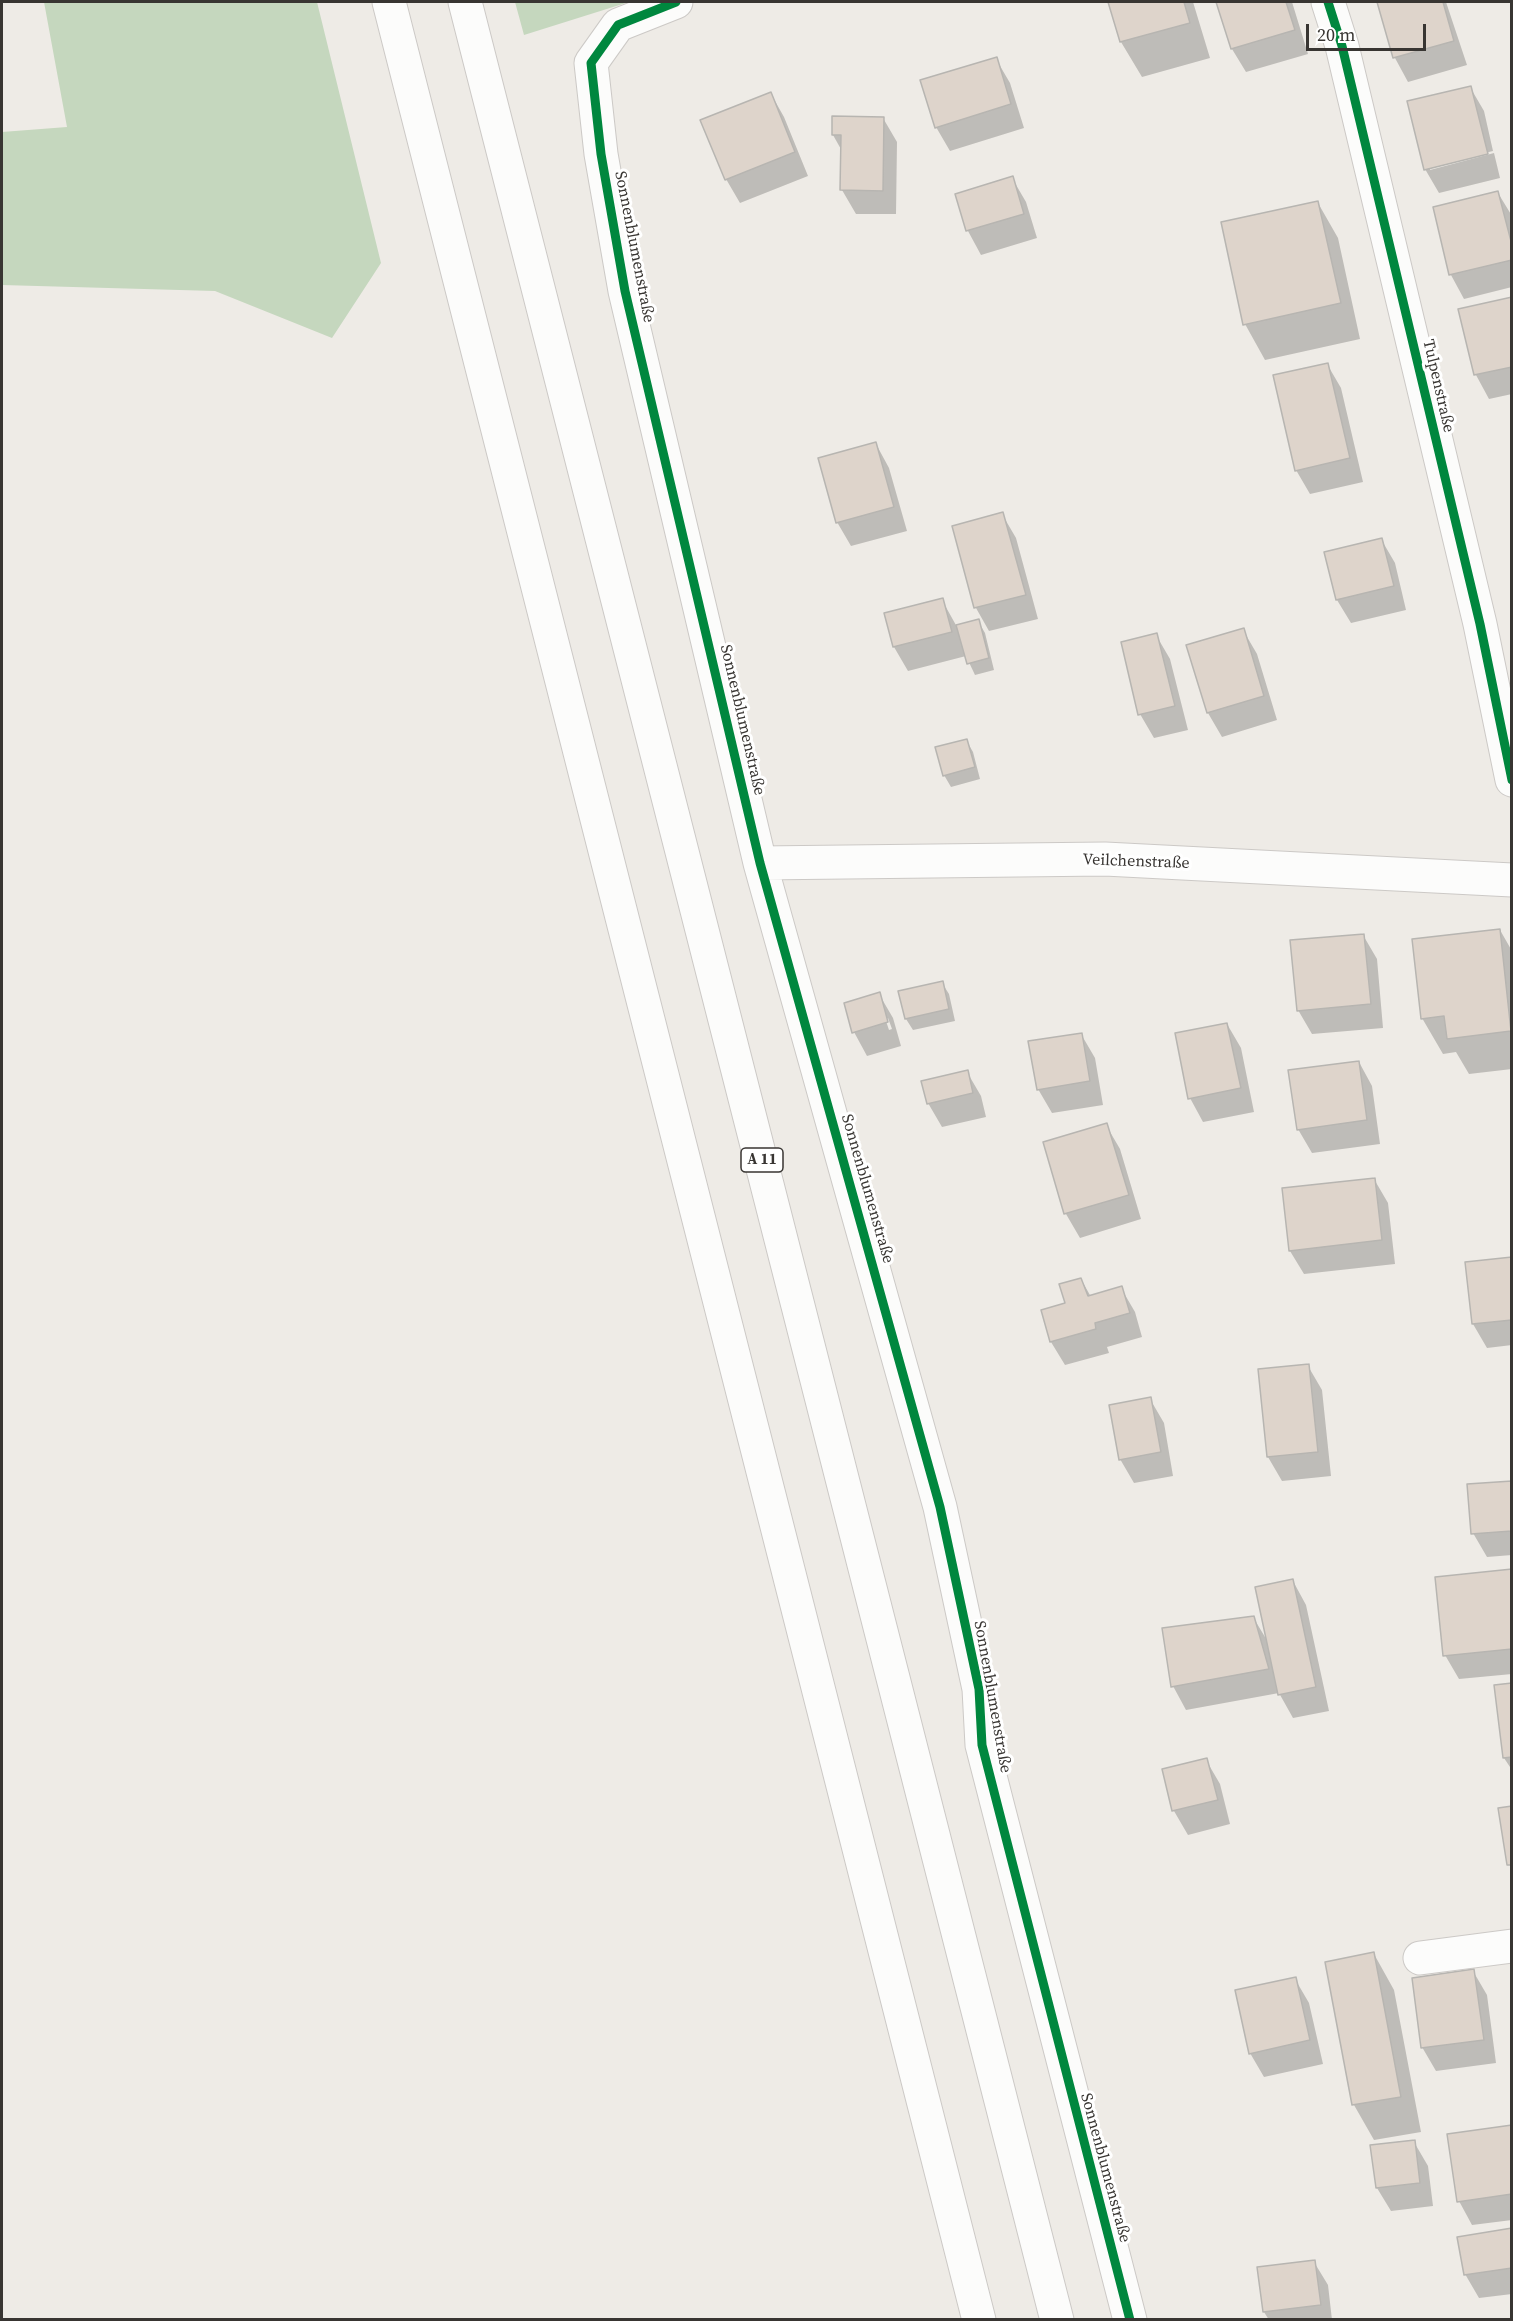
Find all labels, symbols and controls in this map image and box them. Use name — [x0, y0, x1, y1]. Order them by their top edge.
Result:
scale bar — [1309, 12, 1429, 50]
text: 20 m — [1317, 22, 1355, 47]
street label: Sonnenblumenstraße — [610, 170, 658, 324]
street label: Tulpenstraße — [1418, 338, 1458, 434]
street label: Sonnenblumenstraße — [715, 643, 769, 797]
street label: Veilchenstraße — [1082, 851, 1190, 873]
street label: Sonnenblumenstraße — [837, 1112, 897, 1266]
road number: A 11 — [741, 1148, 783, 1172]
street label: Sonnenblumenstraße — [969, 1619, 1015, 1775]
street label: Sonnenblumenstraße — [1076, 2091, 1134, 2245]

